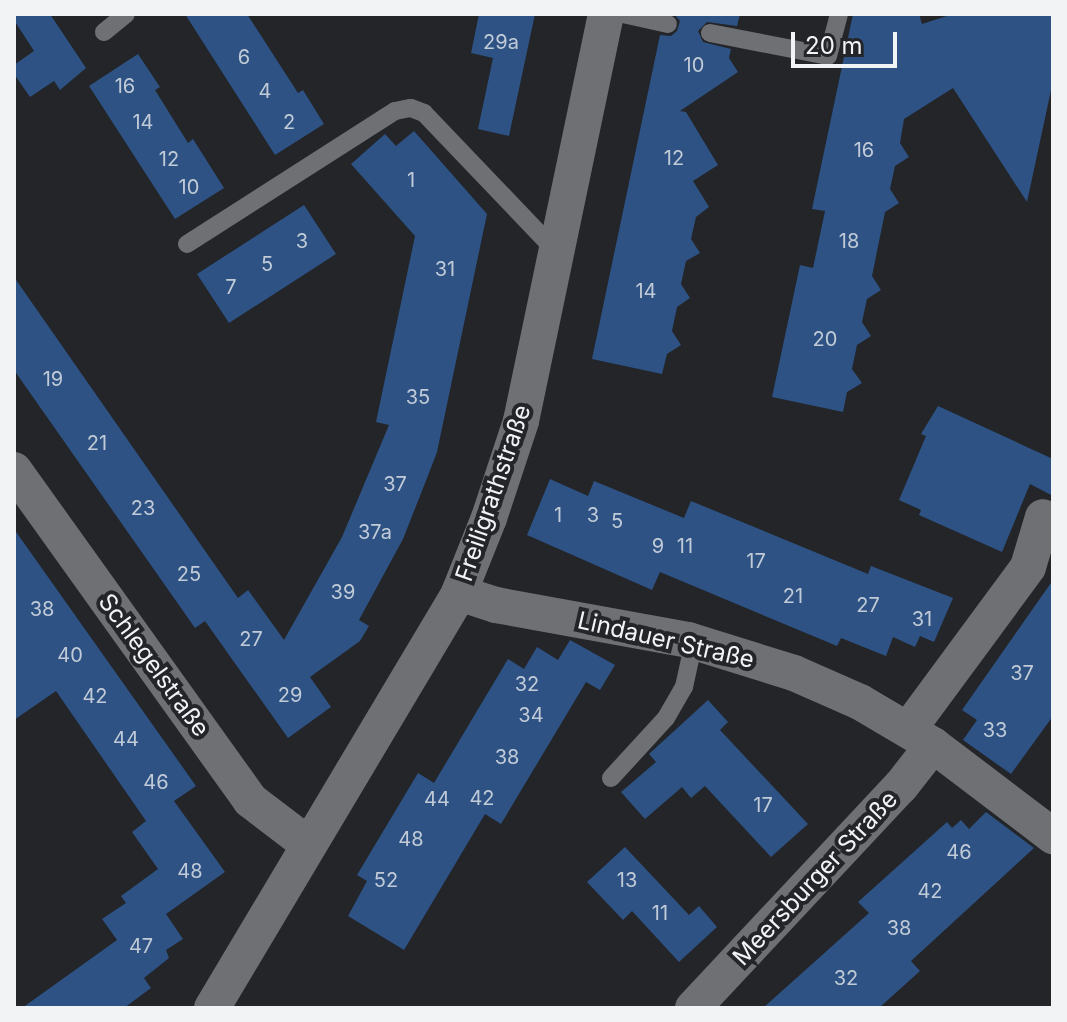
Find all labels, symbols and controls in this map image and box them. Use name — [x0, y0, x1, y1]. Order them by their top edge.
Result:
scale bar — [795, 16, 901, 66]
house number: 29a — [483, 30, 519, 54]
text: 20 m — [805, 31, 863, 60]
house number: 6 — [238, 45, 250, 69]
house number: 10 — [684, 53, 704, 77]
house number: 16 — [115, 74, 135, 98]
house number: 4 — [259, 79, 271, 103]
house number: 14 — [132, 110, 154, 134]
house number: 2 — [283, 110, 295, 134]
house number: 16 — [854, 138, 874, 162]
house number: 12 — [664, 146, 684, 170]
house number: 12 — [159, 147, 179, 171]
house number: 1 — [407, 168, 415, 192]
house number: 10 — [179, 175, 199, 199]
house number: 3 — [296, 229, 308, 253]
house number: 18 — [839, 229, 859, 253]
house number: 5 — [261, 252, 273, 276]
house number: 31 — [435, 257, 455, 281]
house number: 7 — [225, 275, 237, 299]
house number: 14 — [635, 279, 657, 303]
house number: 20 — [813, 327, 837, 351]
house number: 19 — [43, 367, 63, 391]
house number: 35 — [406, 385, 430, 409]
street label: Freiligrathstraße — [449, 401, 537, 585]
house number: 21 — [87, 431, 107, 455]
house number: 37 — [383, 472, 407, 496]
house number: 23 — [131, 496, 155, 520]
house number: 1 — [554, 503, 562, 527]
house number: 3 — [587, 503, 599, 527]
house number: 5 — [611, 509, 623, 533]
house number: 37a — [358, 520, 392, 544]
house number: 9 — [652, 534, 664, 558]
house number: 11 — [677, 534, 693, 558]
house number: 17 — [746, 549, 766, 573]
house number: 25 — [177, 562, 201, 586]
house number: 39 — [331, 580, 355, 604]
house number: 21 — [783, 584, 803, 608]
street label: Schlegelstraße — [93, 588, 215, 742]
house number: 27 — [856, 593, 880, 617]
house number: 38 — [30, 597, 54, 621]
street label: Lindauer Straße — [575, 606, 757, 674]
house number: 31 — [912, 607, 932, 631]
house number: 27 — [239, 627, 263, 651]
house number: 40 — [57, 643, 83, 667]
house number: 37 — [1010, 661, 1034, 685]
house number: 32 — [515, 672, 539, 696]
house number: 29 — [278, 683, 302, 707]
house number: 42 — [82, 684, 108, 708]
house number: 34 — [518, 703, 544, 727]
house number: 33 — [983, 718, 1007, 742]
house number: 44 — [113, 727, 139, 751]
house number: 38 — [495, 745, 519, 769]
house number: 46 — [143, 770, 169, 794]
street label: Meersburger Straße — [727, 785, 903, 971]
house number: 42 — [469, 786, 495, 810]
house number: 44 — [424, 787, 450, 811]
house number: 17 — [753, 793, 773, 817]
house number: 48 — [398, 827, 424, 851]
house number: 46 — [946, 840, 972, 864]
house number: 48 — [177, 859, 203, 883]
house number: 52 — [374, 868, 398, 892]
house number: 13 — [617, 868, 637, 892]
house number: 42 — [917, 879, 943, 903]
house number: 11 — [652, 901, 668, 925]
house number: 38 — [887, 916, 911, 940]
house number: 47 — [129, 934, 153, 958]
house number: 32 — [834, 966, 858, 990]

